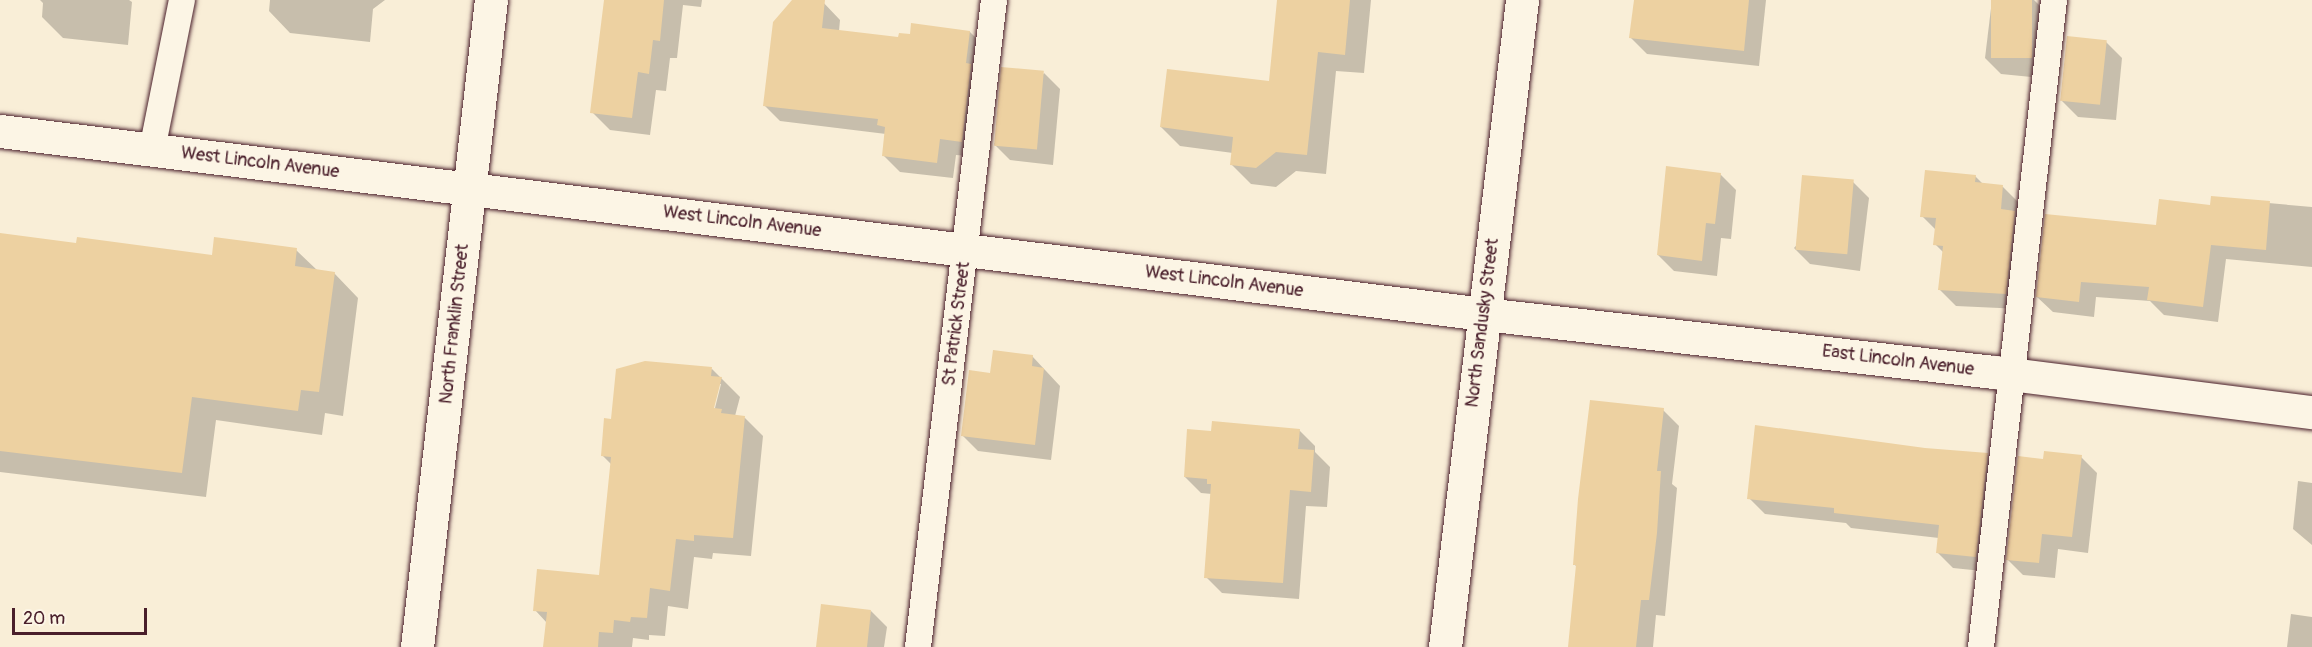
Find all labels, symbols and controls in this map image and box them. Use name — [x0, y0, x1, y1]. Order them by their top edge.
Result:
street label: West Lincoln Avenue — [180, 143, 340, 183]
street label: West Lincoln Avenue — [662, 202, 822, 242]
street label: North Sandusky Street — [1462, 237, 1504, 409]
street label: North Franklin Street — [436, 243, 474, 405]
street label: St Patrick Street — [939, 261, 975, 387]
street label: West Lincoln Avenue — [1144, 262, 1304, 302]
street label: East Lincoln Avenue — [1821, 341, 1975, 381]
scale bar — [15, 596, 150, 634]
text: 20 m — [23, 607, 65, 630]

